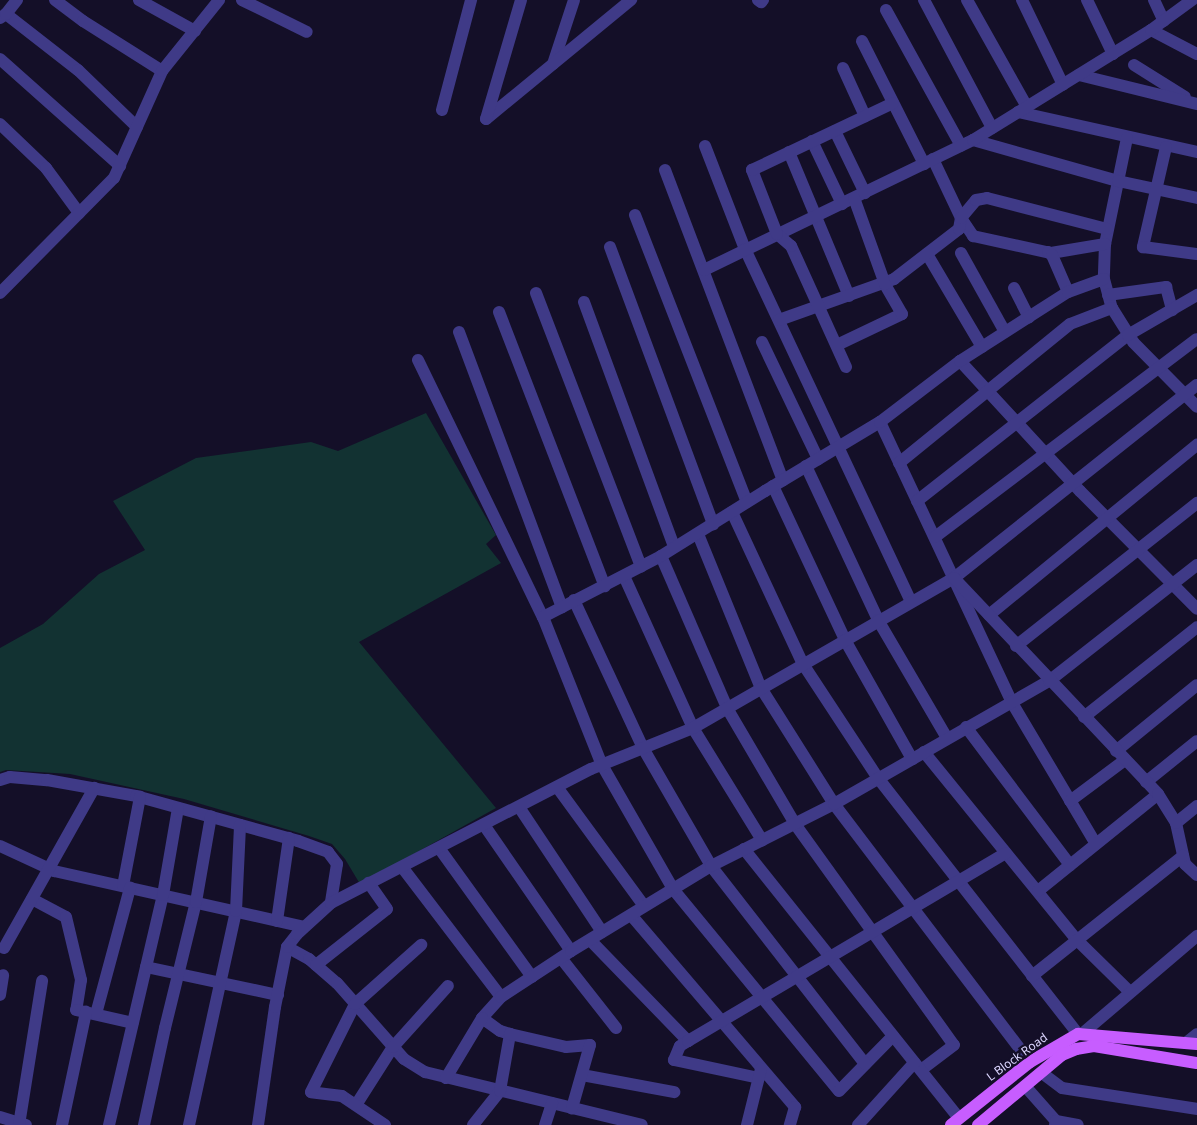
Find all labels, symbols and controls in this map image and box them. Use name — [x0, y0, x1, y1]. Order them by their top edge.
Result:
street label: L Block Road — [984, 1030, 1050, 1084]

